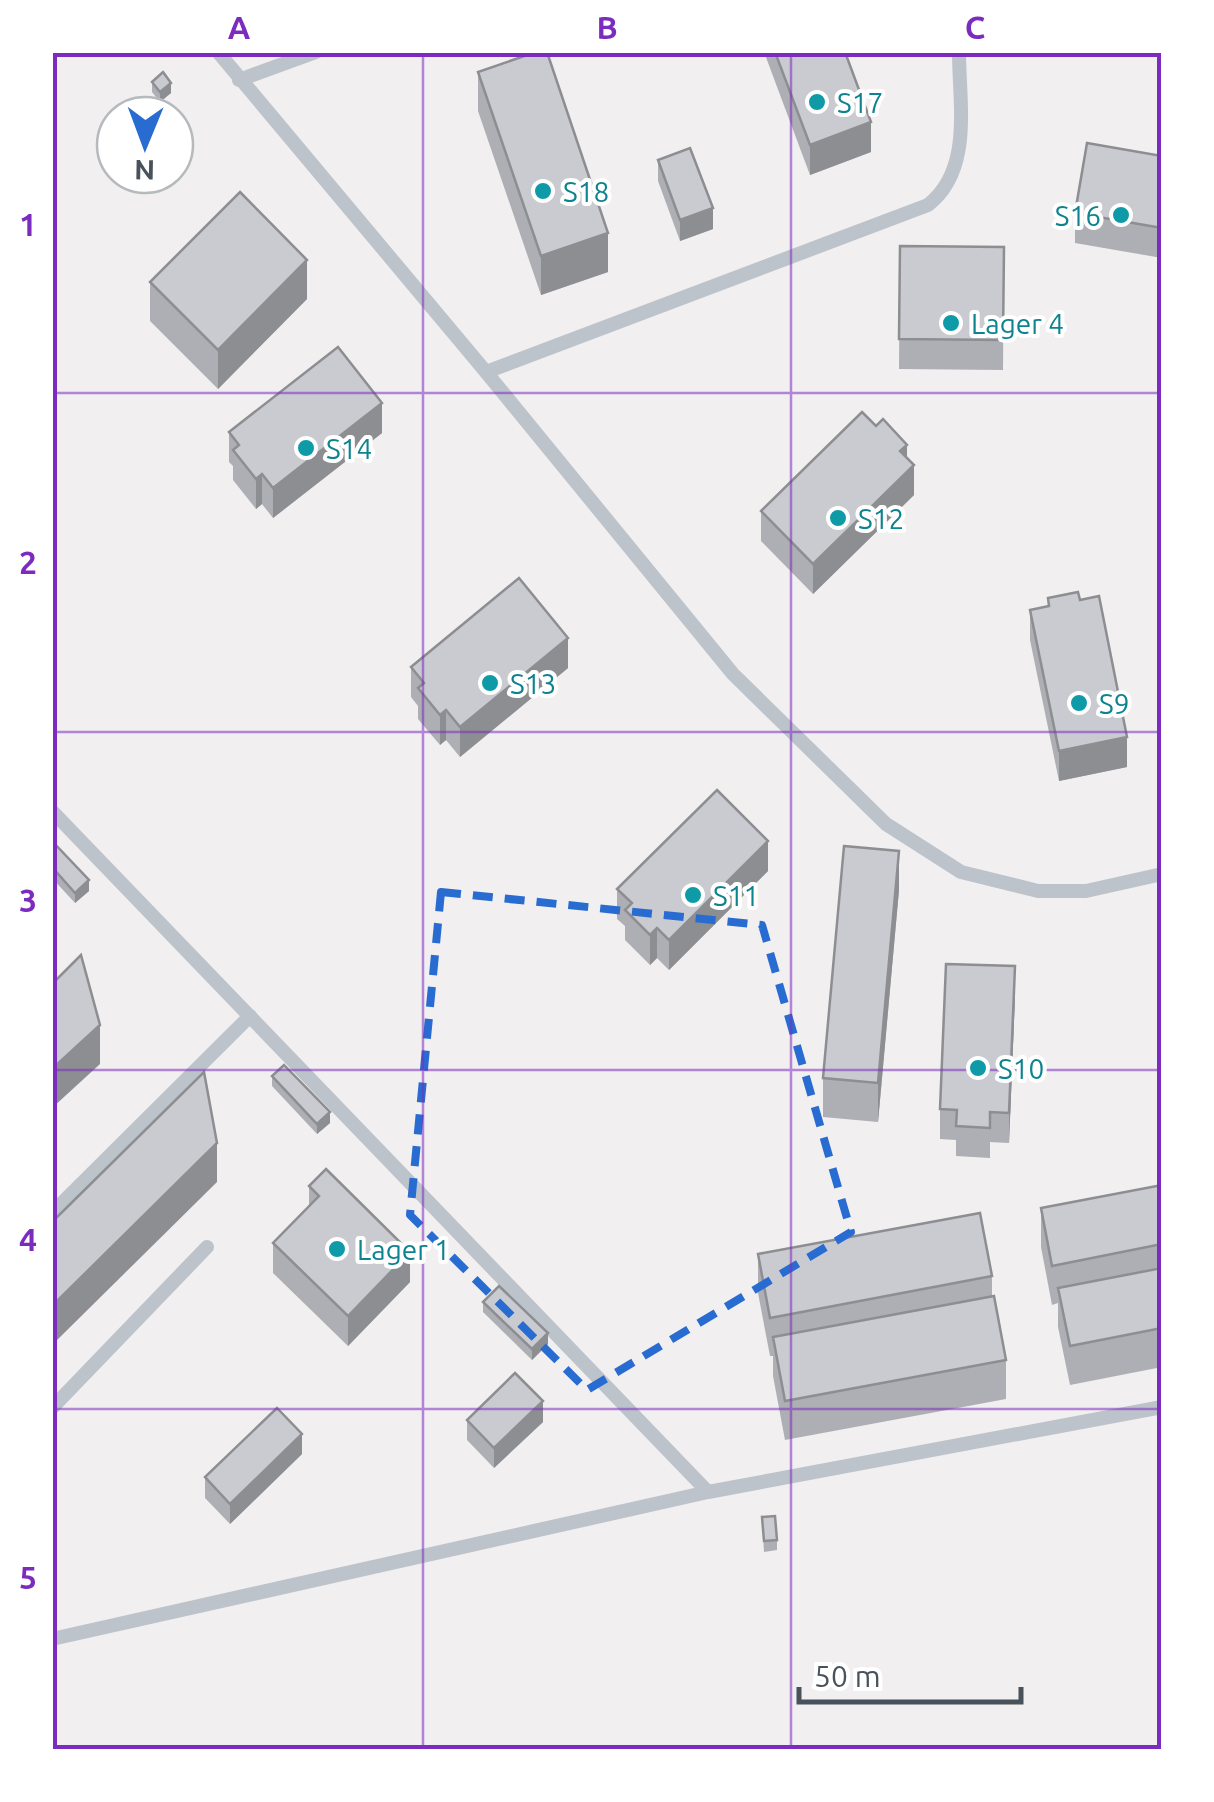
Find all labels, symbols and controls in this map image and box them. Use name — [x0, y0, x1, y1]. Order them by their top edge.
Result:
text: A — [228, 9, 251, 45]
text: B — [596, 9, 618, 45]
text: C — [965, 9, 985, 45]
place label: S17 — [837, 87, 883, 118]
marker: S17 — [806, 91, 828, 113]
north arrow — [95, 95, 195, 195]
text: N — [134, 155, 155, 186]
place label: S18 — [563, 176, 609, 207]
marker: S18 — [532, 180, 554, 202]
place label: S16 — [1055, 200, 1101, 231]
marker: S16 — [1110, 204, 1132, 226]
text: 1 — [19, 206, 37, 242]
place label: Lager 4 — [971, 308, 1064, 339]
marker: Lager 4 — [940, 312, 962, 334]
place label: S14 — [326, 433, 372, 464]
marker: S14 — [295, 437, 317, 459]
place label: S12 — [858, 503, 904, 534]
marker: S12 — [827, 507, 849, 529]
text: 2 — [19, 544, 37, 580]
place label: S13 — [510, 668, 556, 699]
marker: S13 — [479, 672, 501, 694]
place label: S9 — [1099, 688, 1129, 719]
marker: S9 — [1068, 692, 1090, 714]
place label: S11 — [713, 880, 759, 911]
text: 3 — [19, 882, 37, 918]
marker: S11 — [682, 884, 704, 906]
place label: S10 — [998, 1053, 1044, 1084]
marker: S10 — [967, 1057, 989, 1079]
text: 4 — [19, 1221, 37, 1257]
place label: Lager 1 — [357, 1234, 450, 1265]
marker: Lager 1 — [326, 1238, 348, 1260]
text: 5 — [19, 1559, 37, 1595]
scale bar — [799, 1642, 1022, 1704]
text: 50 m — [814, 1659, 881, 1693]

